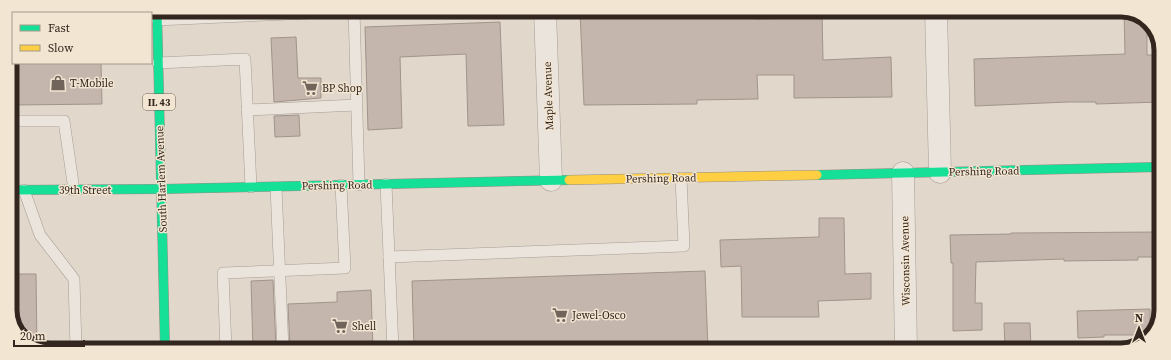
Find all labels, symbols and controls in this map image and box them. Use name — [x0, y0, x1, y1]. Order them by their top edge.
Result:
legend — [12, 12, 152, 64]
text: Fast — [48, 20, 70, 36]
text: Slow — [48, 40, 74, 56]
street label: Maple Avenue — [540, 61, 557, 131]
shop icon: T-Mobile — [49, 74, 67, 92]
place label: T-Mobile — [70, 76, 114, 91]
supermarket icon: BP Shop — [301, 79, 319, 97]
place label: BP Shop — [322, 81, 362, 96]
road number: IL 43 — [143, 94, 175, 110]
street label: South Harlem Avenue — [152, 125, 171, 233]
street label: Pershing Road — [948, 163, 1020, 180]
street label: Pershing Road — [625, 170, 697, 187]
street label: Pershing Road — [301, 177, 373, 194]
street label: 39th Street — [59, 183, 112, 198]
street label: Wisconsin Avenue — [897, 216, 914, 306]
supermarket icon: Jewel-Osco — [551, 306, 569, 324]
place label: Jewel-Osco — [571, 308, 626, 323]
north arrow — [1119, 308, 1159, 348]
text: N — [1135, 311, 1143, 326]
supermarket icon: Shell — [331, 317, 349, 335]
place label: Shell — [352, 319, 376, 334]
scale bar — [14, 322, 84, 348]
text: 20 m — [20, 328, 46, 344]

